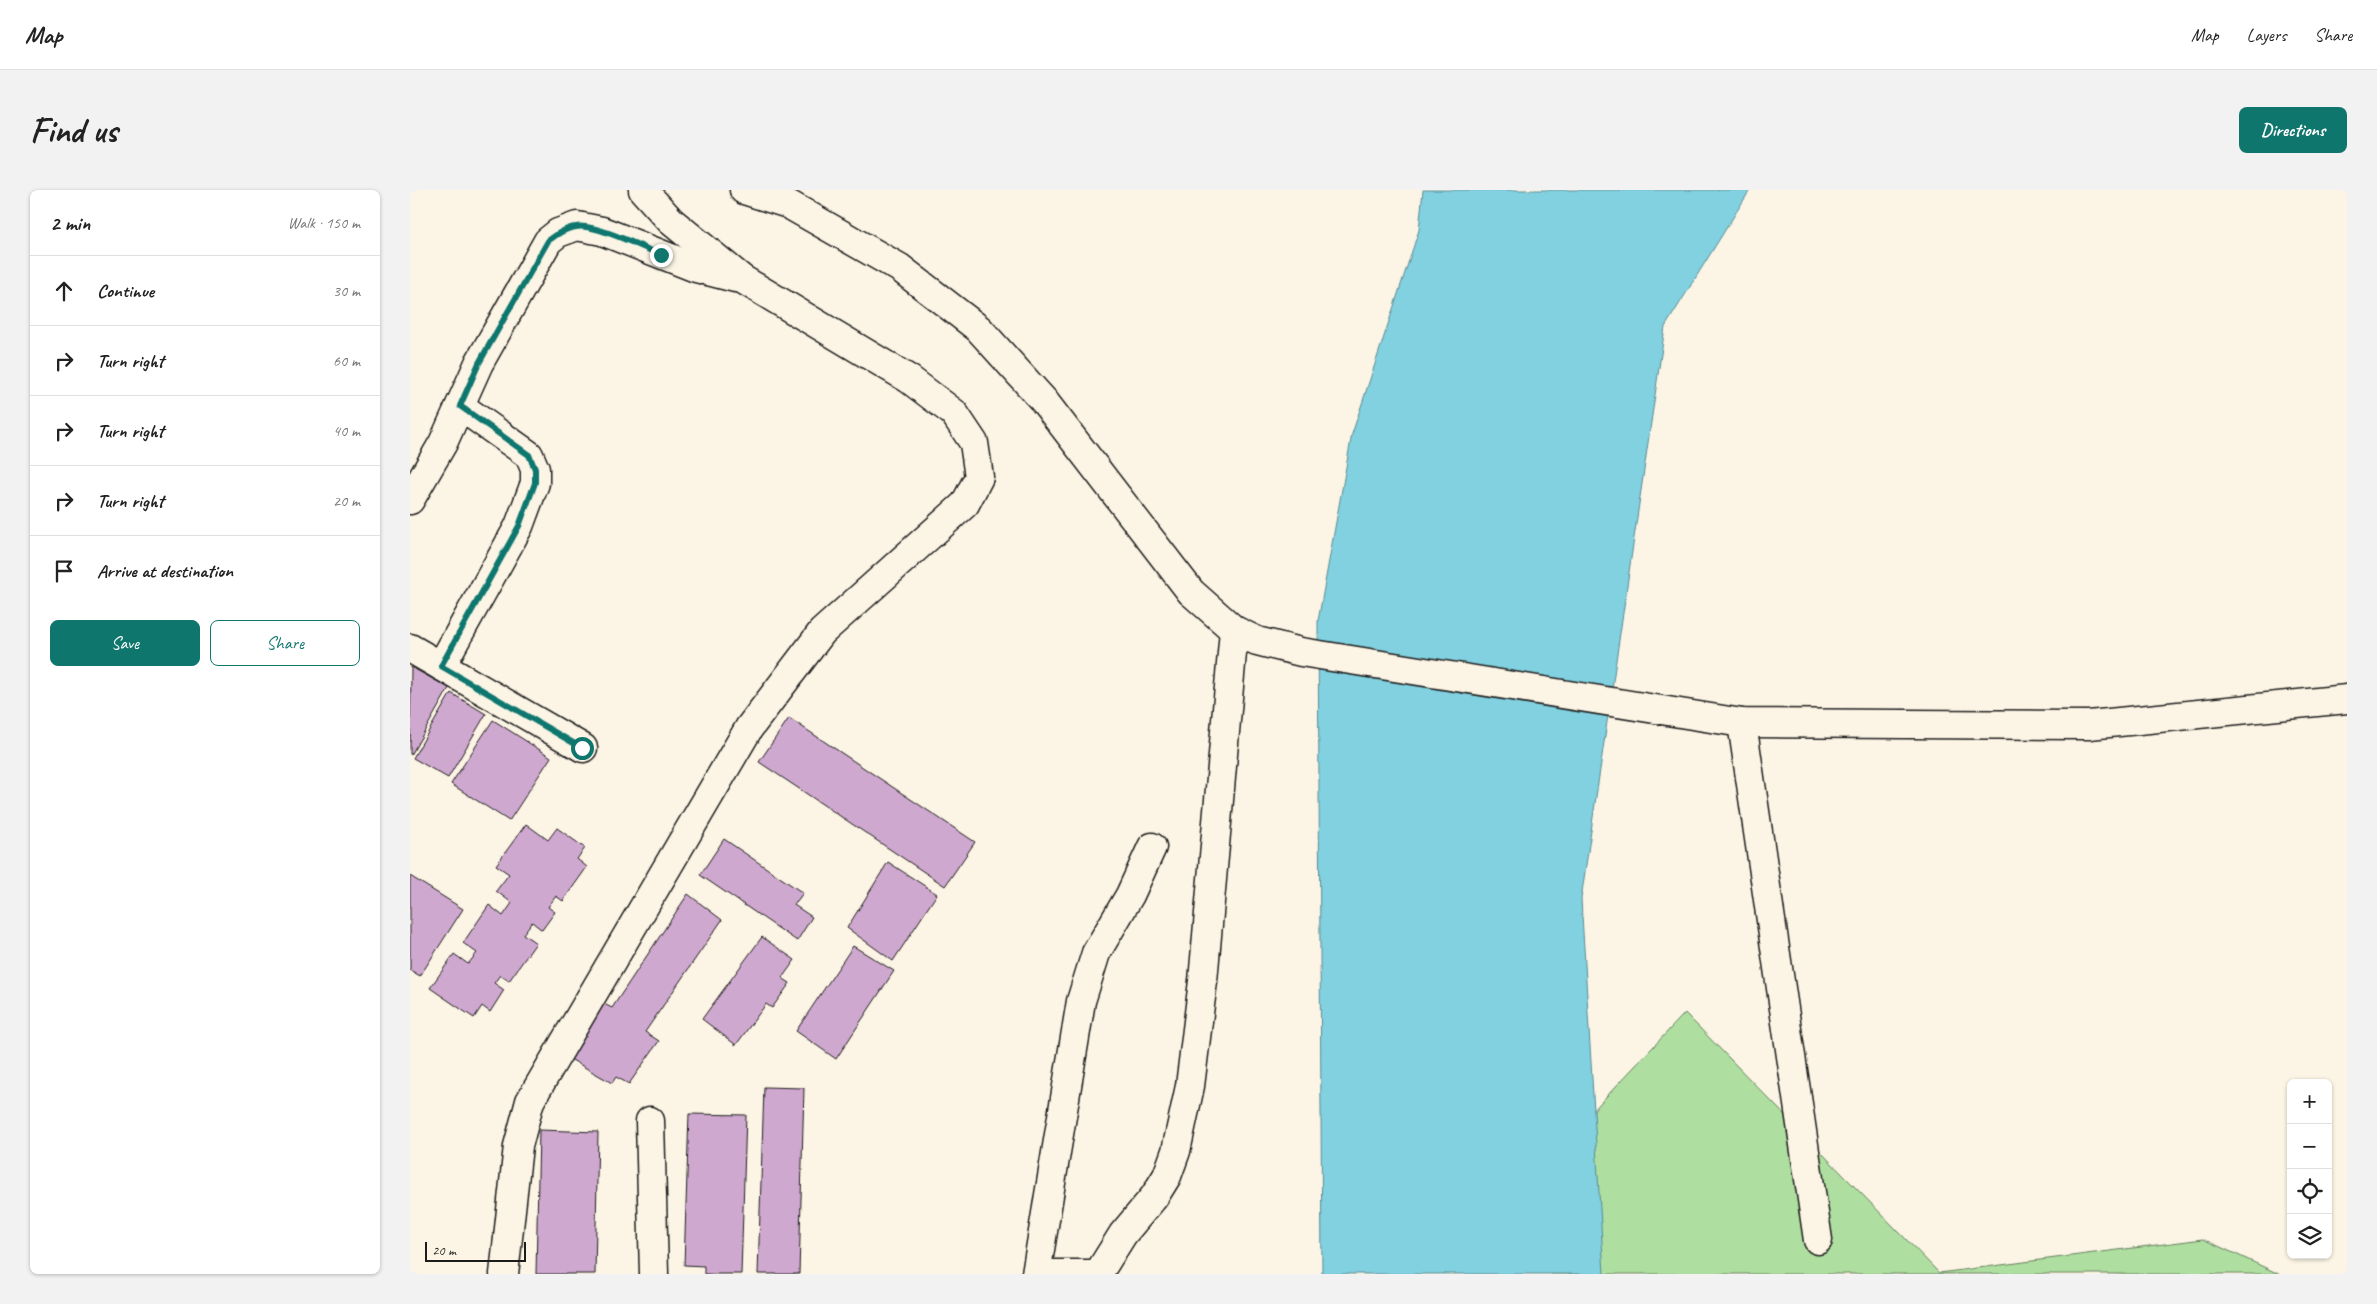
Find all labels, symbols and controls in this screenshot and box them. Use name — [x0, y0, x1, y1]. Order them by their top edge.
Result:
text: Map — [25, 20, 62, 50]
text: Map — [2191, 24, 2219, 46]
text: Layers — [2247, 24, 2286, 46]
text: Share — [2314, 24, 2352, 46]
button: Directions — [2239, 107, 2347, 153]
text: Find us — [30, 108, 117, 153]
text: 2 min — [50, 210, 90, 236]
text: Walk · 150 m — [288, 213, 360, 233]
route end — [650, 244, 673, 267]
icon: ahead — [50, 277, 78, 305]
text: Continue — [97, 279, 154, 303]
text: 30 m — [333, 281, 360, 301]
icon: right — [50, 347, 78, 375]
text: Turn right — [97, 349, 164, 373]
text: 60 m — [333, 351, 360, 371]
icon: right — [50, 417, 78, 445]
text: Turn right — [97, 419, 164, 443]
text: 40 m — [333, 421, 360, 441]
icon: right — [50, 487, 78, 515]
text: Turn right — [97, 489, 164, 513]
text: 20 m — [333, 491, 360, 511]
icon: arrive — [50, 557, 78, 585]
text: Arrive at destination — [97, 559, 233, 583]
button: Save — [50, 620, 200, 666]
button: Share — [210, 620, 360, 666]
route start — [571, 737, 594, 760]
map controls — [2287, 1079, 2332, 1259]
button: + — [2287, 1079, 2332, 1124]
button: − — [2287, 1124, 2332, 1169]
button: locate — [2287, 1169, 2332, 1214]
button: layers — [2287, 1214, 2332, 1259]
scale bar — [425, 1239, 526, 1262]
text: 20 m — [432, 1242, 456, 1259]

